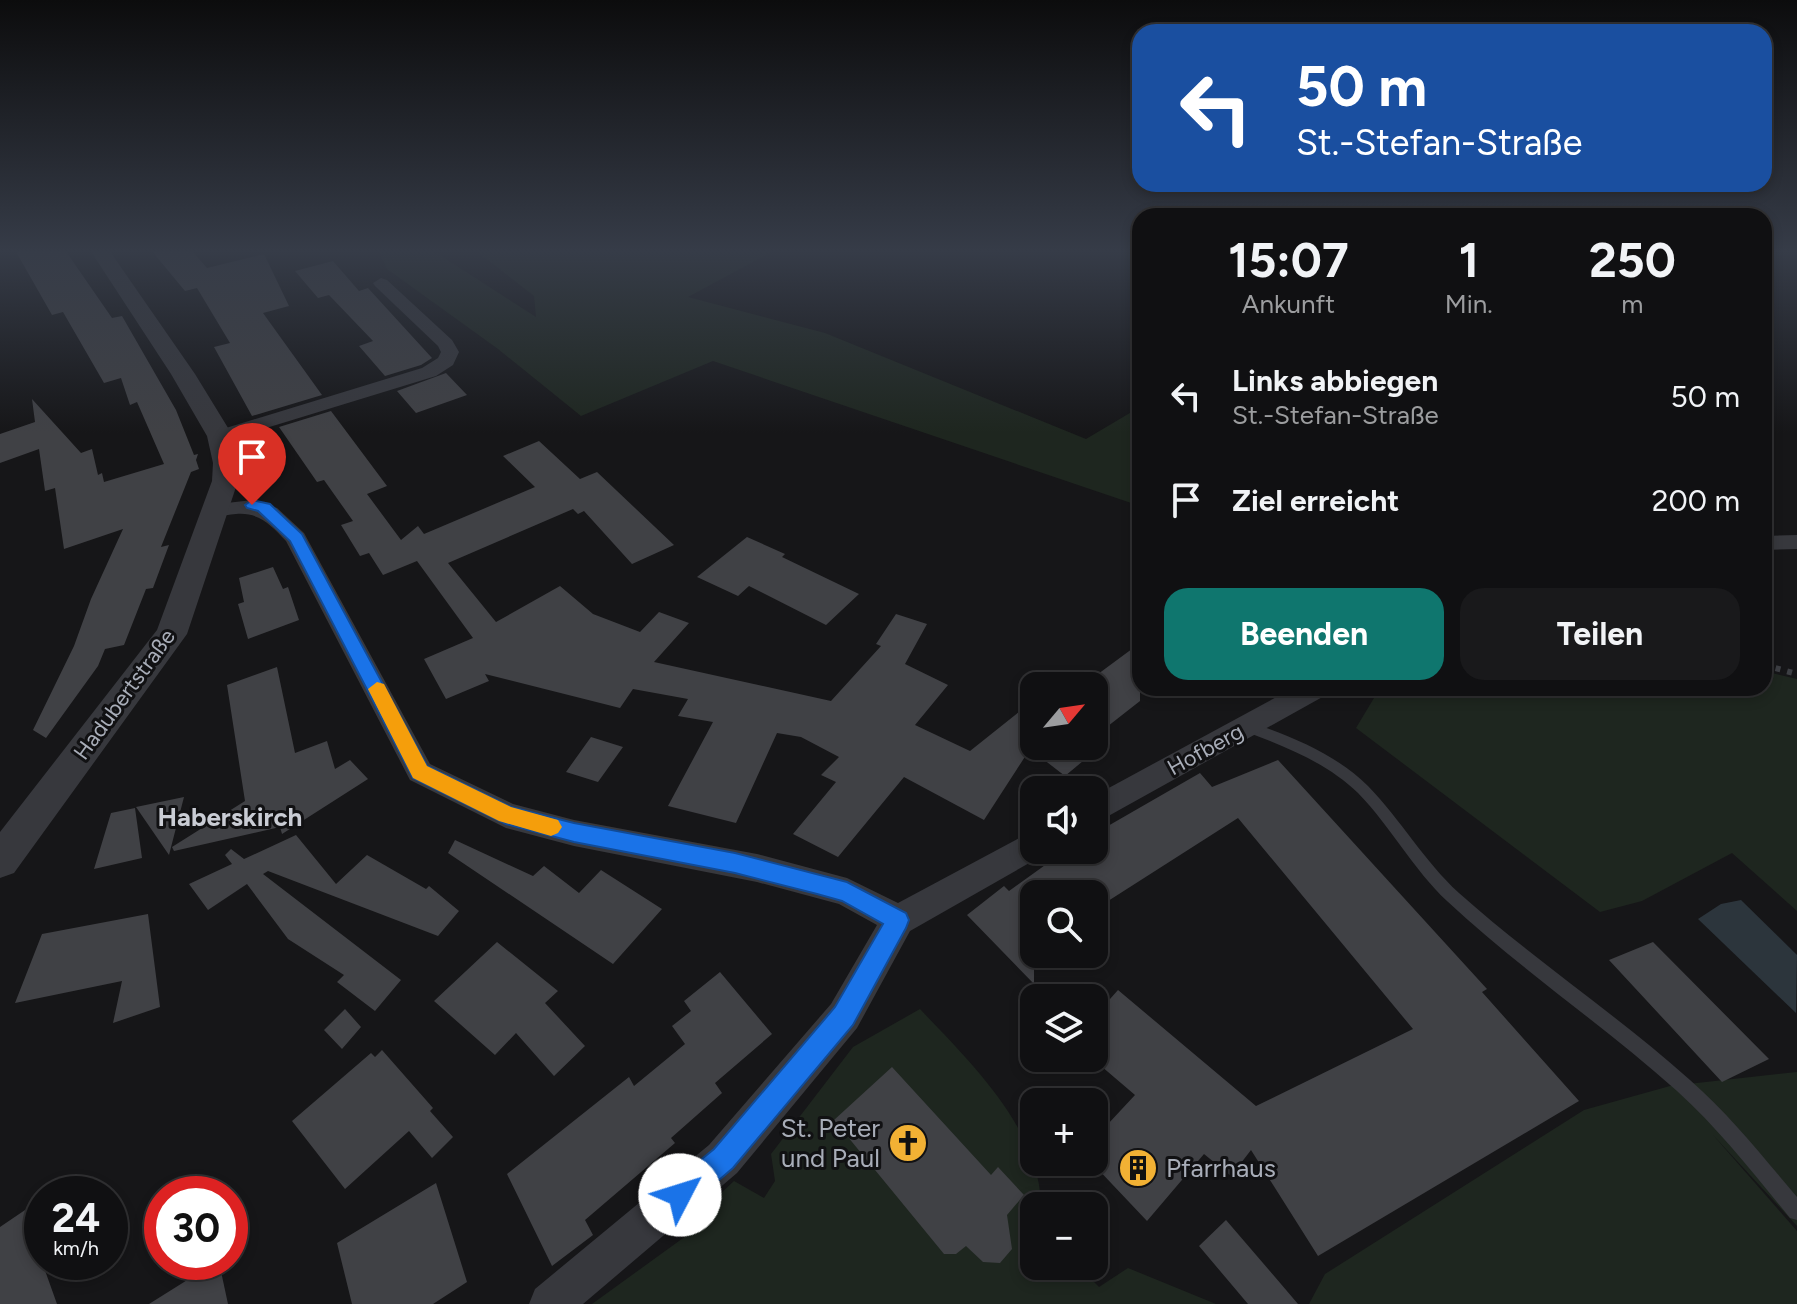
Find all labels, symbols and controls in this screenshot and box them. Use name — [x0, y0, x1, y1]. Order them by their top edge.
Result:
text: 50 m — [1296, 53, 1427, 120]
icon: left — [1164, 56, 1268, 160]
text: St.-Stefan-Straße — [1296, 121, 1582, 164]
text: 15:07 — [1228, 231, 1349, 289]
text: 1 — [1459, 231, 1479, 289]
text: 250 — [1589, 231, 1676, 289]
text: Ankunft — [1242, 288, 1335, 320]
text: Min. — [1445, 288, 1493, 320]
text: m — [1621, 288, 1643, 320]
text: Links abbiegen — [1232, 362, 1438, 399]
icon: left — [1164, 374, 1208, 418]
text: 50 m — [1671, 378, 1740, 415]
text: St.-Stefan-Straße — [1232, 399, 1439, 431]
pin — [218, 423, 286, 505]
icon: arrive — [230, 435, 274, 479]
icon: arrive — [1164, 478, 1208, 522]
text: Ziel erreicht — [1232, 482, 1399, 519]
text: 200 m — [1652, 482, 1740, 519]
button: Beenden — [1164, 588, 1444, 680]
button: Teilen — [1460, 588, 1740, 680]
street label: Hadubertstraße — [68, 624, 181, 765]
north arrow — [1020, 672, 1108, 760]
map controls — [1020, 672, 1108, 1280]
street label: Hofberg — [1163, 718, 1248, 781]
button: sound — [1020, 776, 1108, 864]
district label: Haberskirch — [158, 801, 302, 833]
button: search — [1020, 880, 1108, 968]
button: layers — [1020, 984, 1108, 1072]
button: + — [1020, 1088, 1108, 1176]
place label: St. Peter und Paul — [781, 1112, 880, 1174]
church icon: St. Peter und Paul — [887, 1122, 929, 1164]
building icon: Pfarrhaus — [1117, 1147, 1159, 1189]
place label: Pfarrhaus — [1166, 1152, 1276, 1184]
position arrow — [638, 1153, 722, 1237]
speed limit sign: 30 — [144, 1176, 248, 1280]
button: − — [1020, 1192, 1108, 1280]
text: 24 — [52, 1194, 100, 1242]
text: km/h — [53, 1236, 99, 1260]

